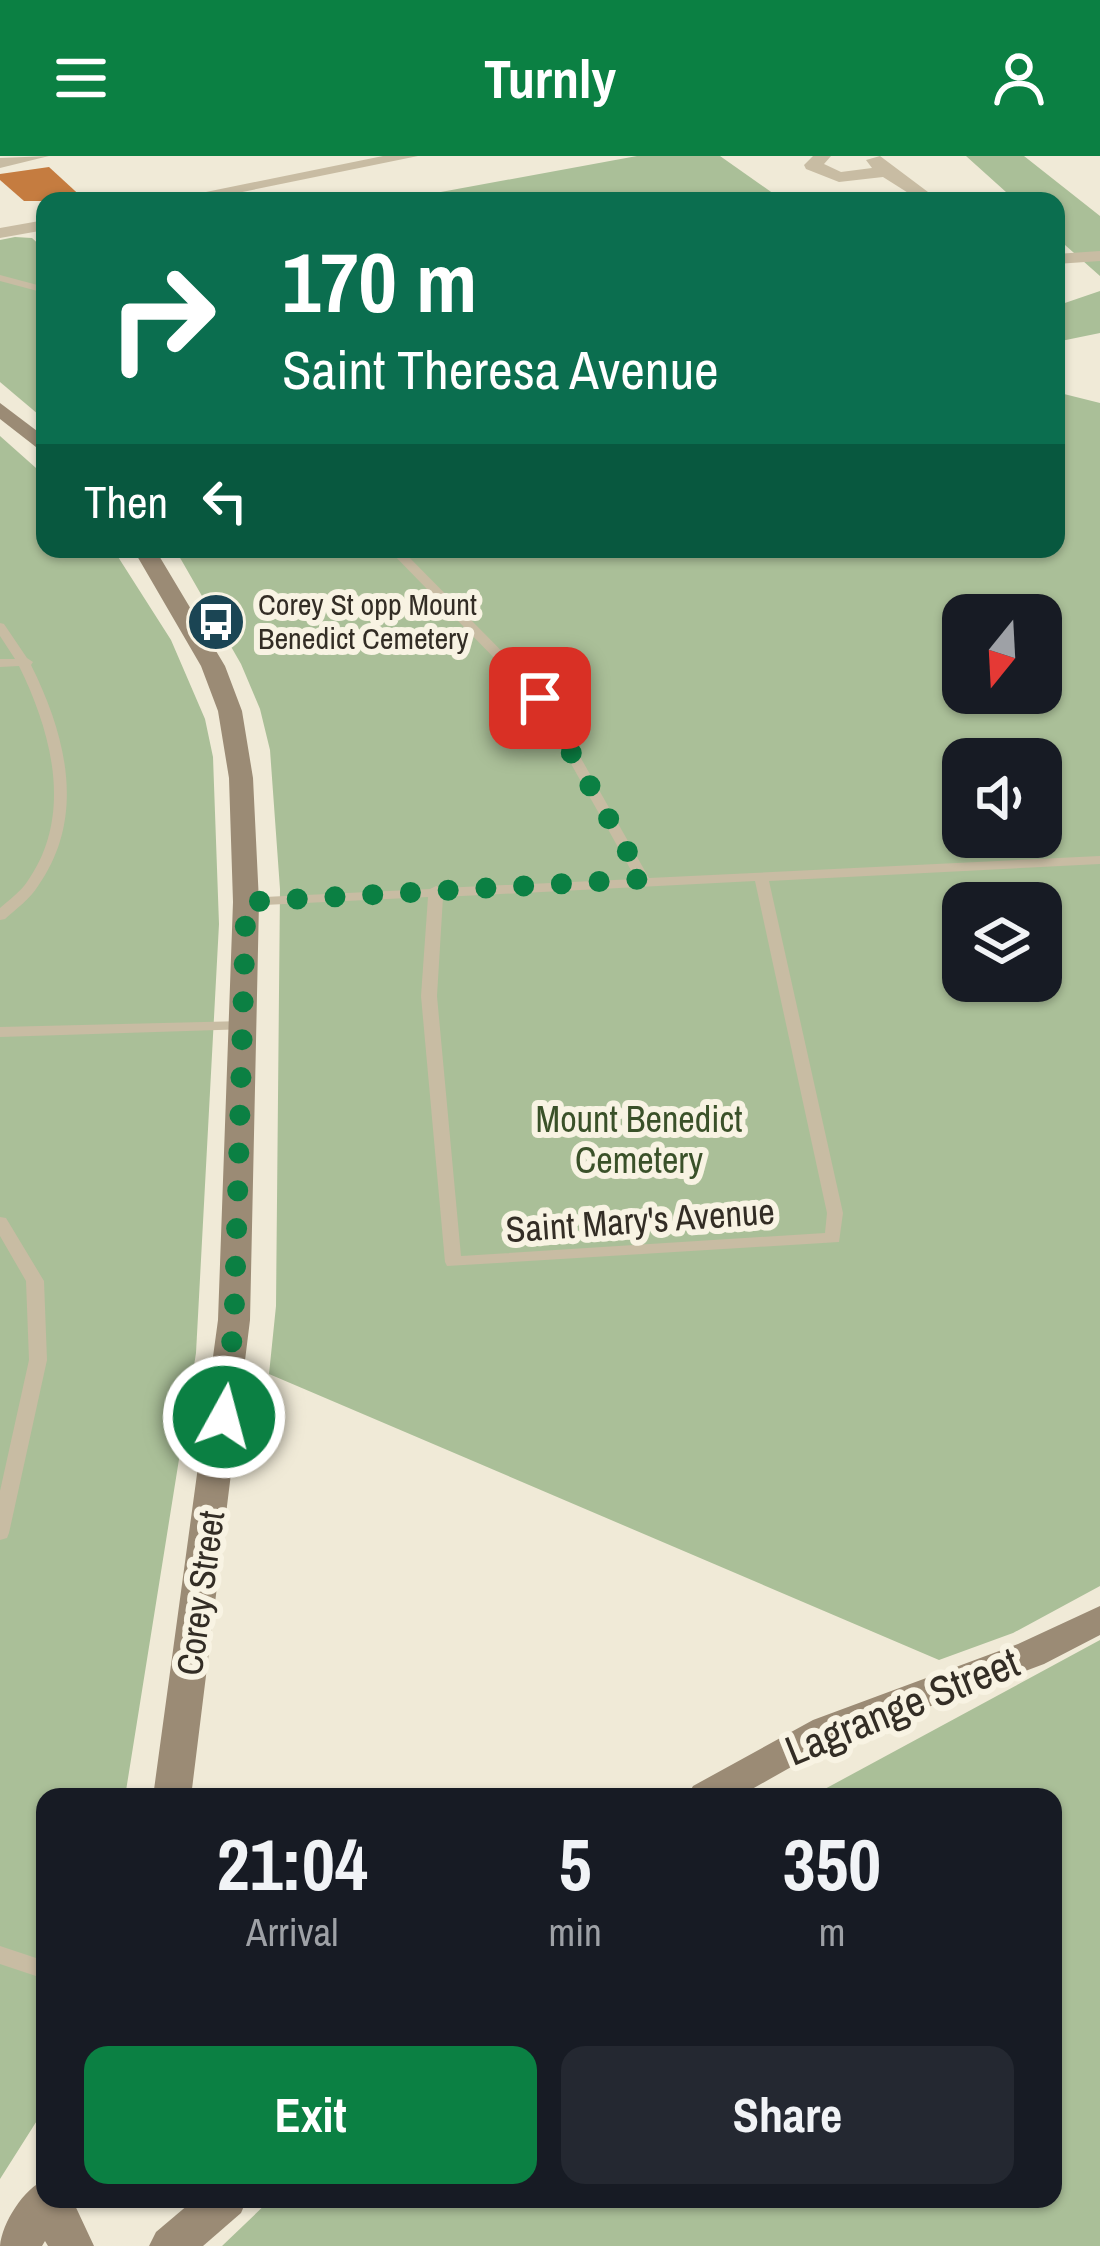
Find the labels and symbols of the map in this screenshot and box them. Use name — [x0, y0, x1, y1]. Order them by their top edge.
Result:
place label: Corey St opp Mount Benedict Cemetery — [258, 584, 477, 658]
bus stop icon: Corey St opp Mount Benedict Cemetery — [185, 591, 247, 653]
north arrow — [942, 594, 1062, 714]
pin — [489, 647, 591, 749]
park label: Mount Benedict Cemetery — [536, 1095, 742, 1184]
street label: Saint Mary's Avenue — [504, 1187, 776, 1253]
position arrow — [161, 1354, 287, 1480]
street label: Corey Street — [165, 1508, 235, 1678]
street label: Lagrange Street — [777, 1634, 1027, 1778]

